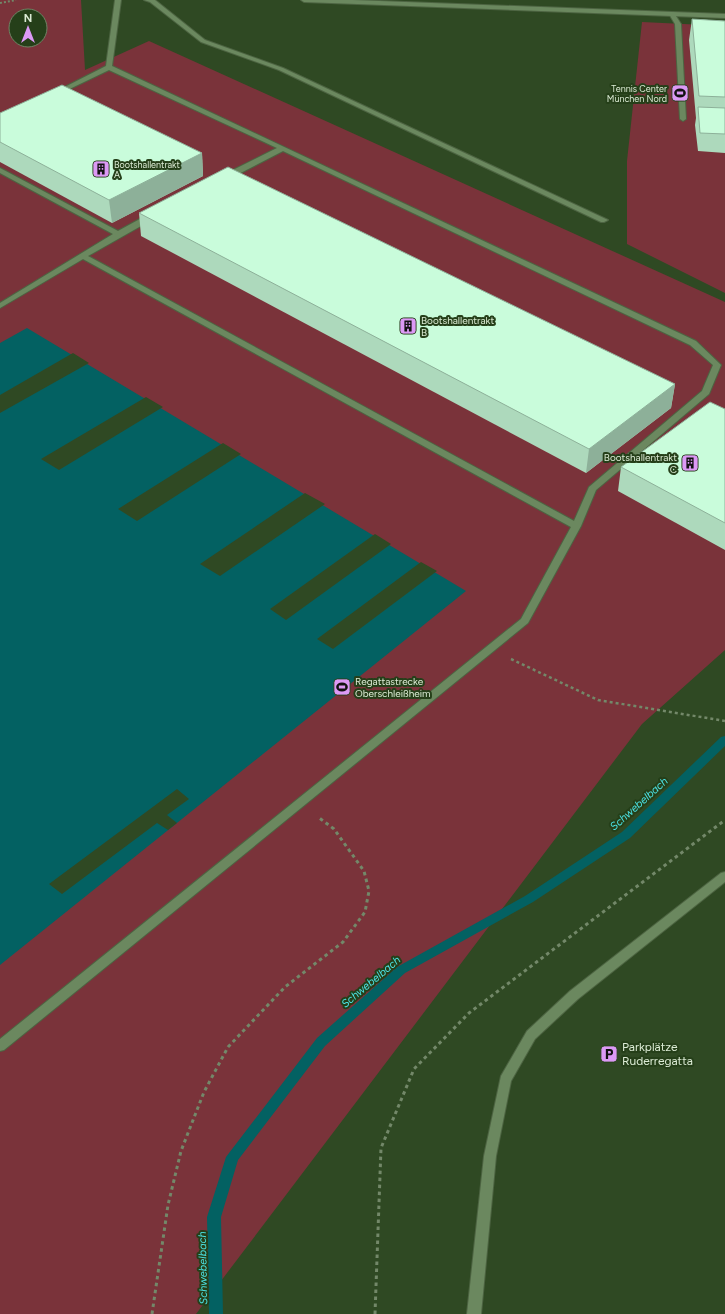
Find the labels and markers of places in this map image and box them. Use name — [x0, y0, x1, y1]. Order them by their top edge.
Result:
place label: Tennis Center München Nord — [607, 83, 667, 104]
sports icon: Tennis Center München Nord — [670, 83, 690, 103]
building icon: Bootshallentrakt A — [91, 159, 111, 179]
place label: Bootshallentrakt A — [114, 159, 180, 180]
place label: Bootshallentrakt B — [421, 314, 494, 339]
building icon: Bootshallentrakt B — [398, 316, 418, 336]
place label: Bootshallentrakt C — [604, 451, 677, 476]
building icon: Bootshallentrakt C — [680, 453, 700, 473]
place label: Regattastrecke Oberschleißheim — [355, 675, 431, 700]
sports icon: Regattastrecke Oberschleißheim — [332, 677, 352, 697]
place label: Parkplätze Ruderregatta — [622, 1040, 693, 1068]
parking icon: Parkplätze Ruderregatta — [599, 1044, 619, 1064]

